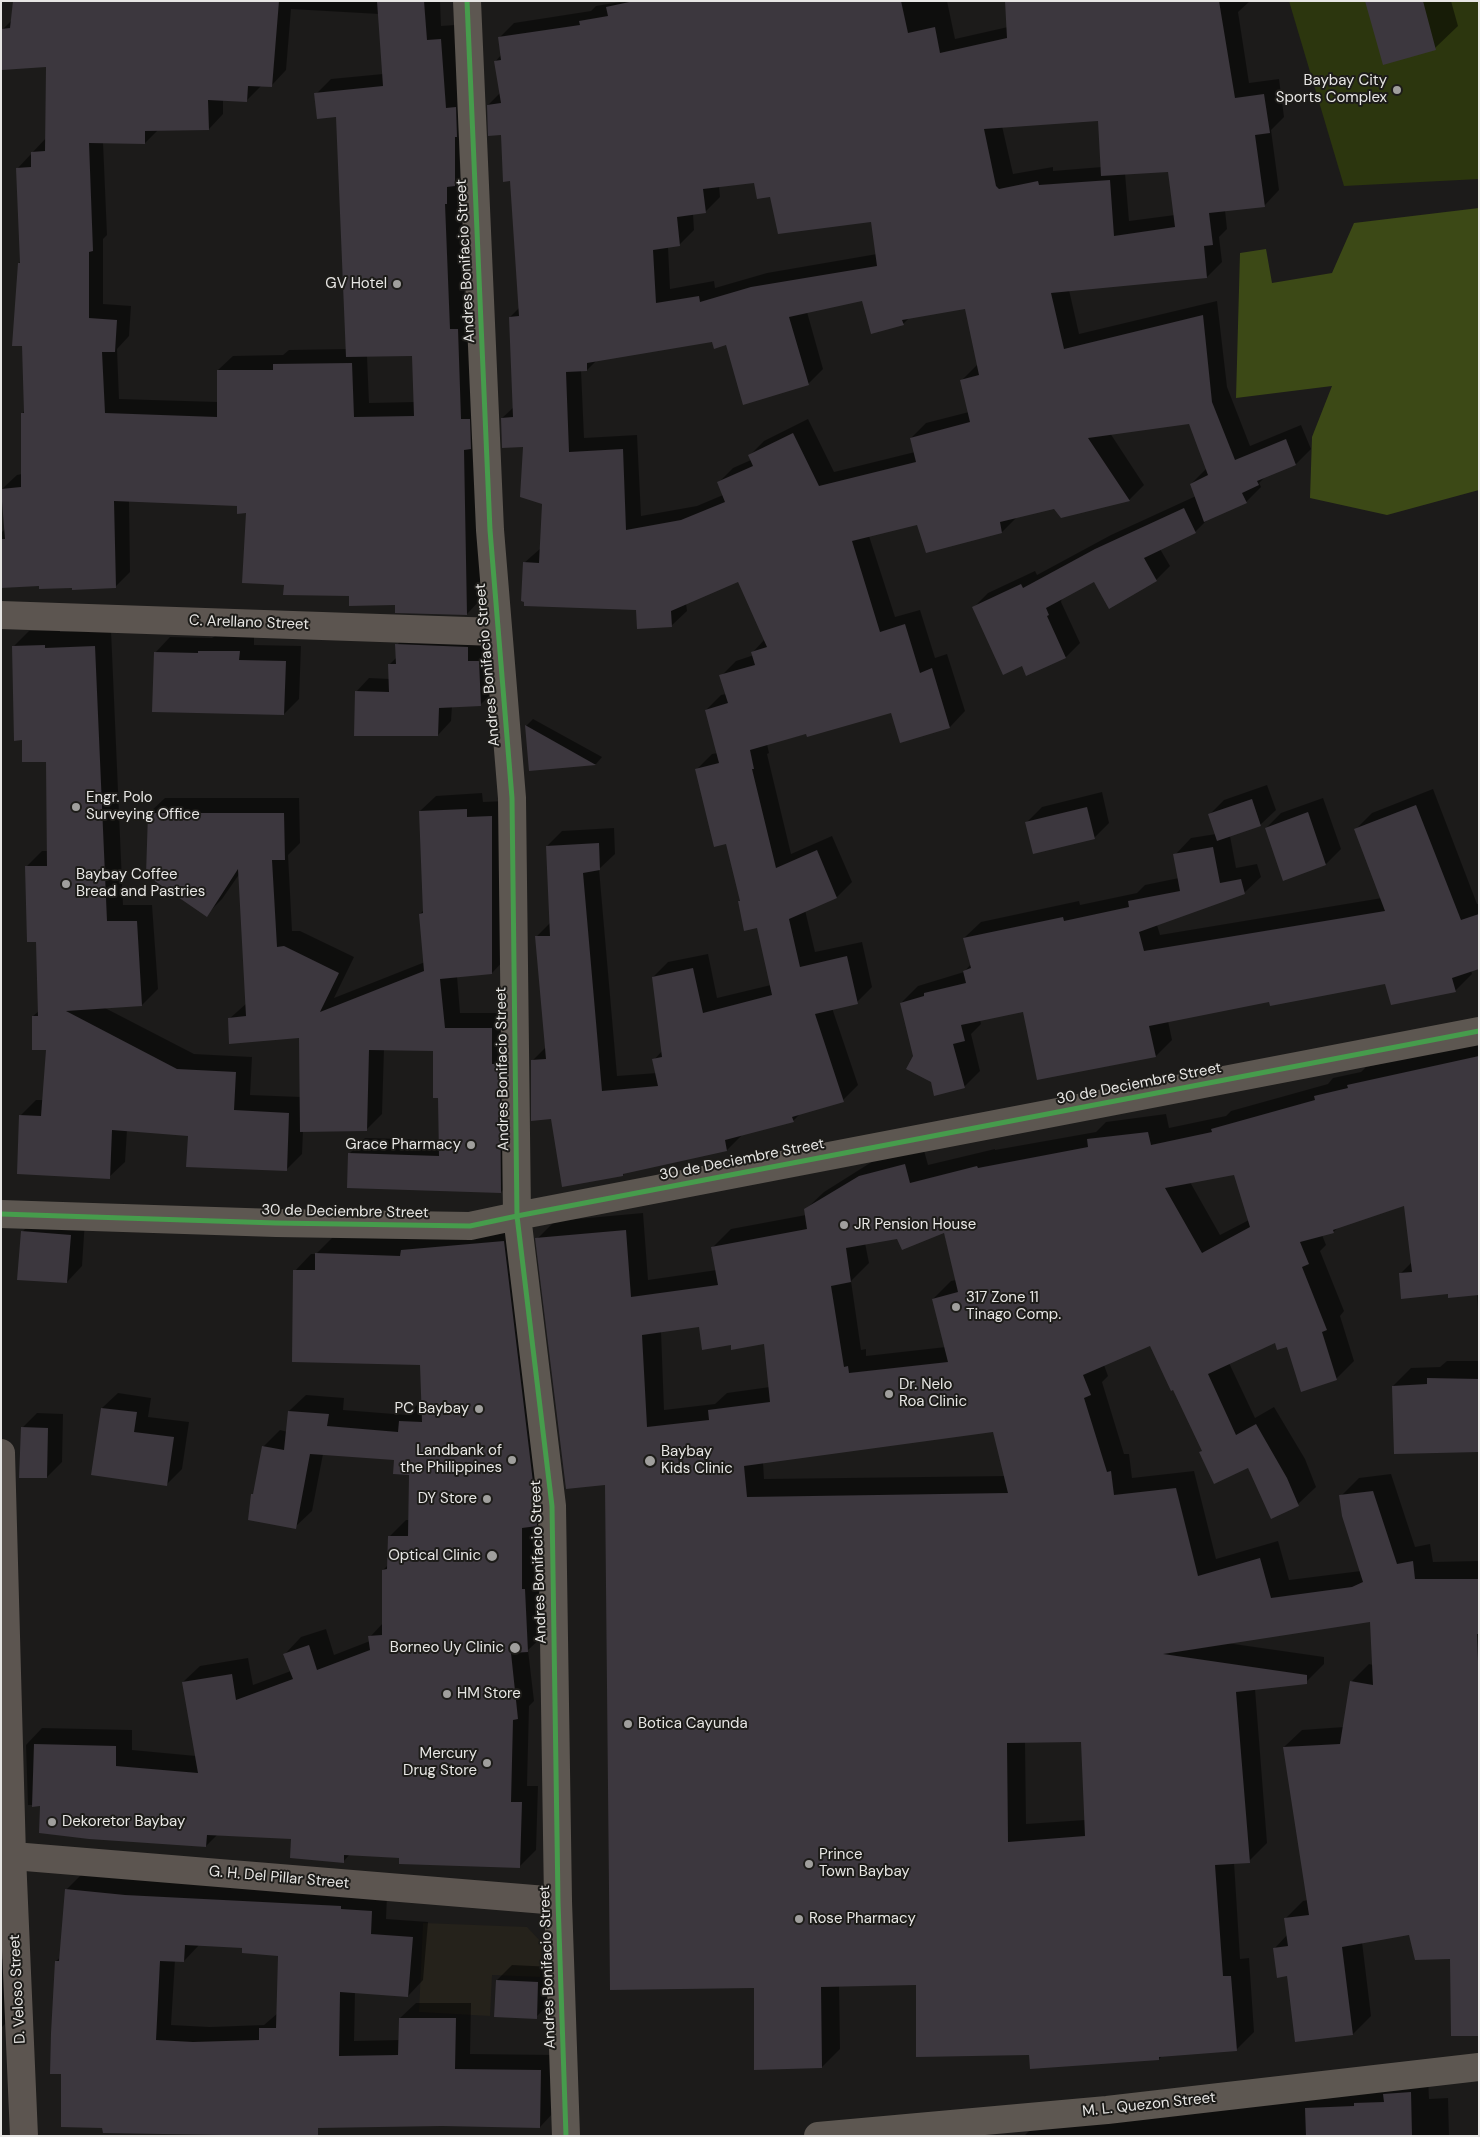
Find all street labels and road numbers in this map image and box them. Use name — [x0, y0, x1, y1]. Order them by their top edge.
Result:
street label: Andres Bonifacio Street — [453, 179, 479, 343]
street label: Andres Bonifacio Street — [472, 583, 504, 747]
street label: C. Arellano Street — [189, 612, 309, 634]
street label: Andres Bonifacio Street — [493, 987, 513, 1151]
street label: 30 de Deciembre Street — [1055, 1059, 1223, 1109]
street label: 30 de Deciembre Street — [658, 1135, 826, 1185]
street label: 30 de Deciembre Street — [261, 1202, 429, 1222]
street label: Andres Bonifacio Street — [527, 1480, 551, 1644]
street label: G. H. Del Pillar Street — [208, 1863, 350, 1893]
street label: Andres Bonifacio Street — [536, 1885, 560, 2049]
street label: D. Veloso Street — [6, 1934, 30, 2044]
street label: M. L. Quezon Street — [1081, 2089, 1217, 2121]

